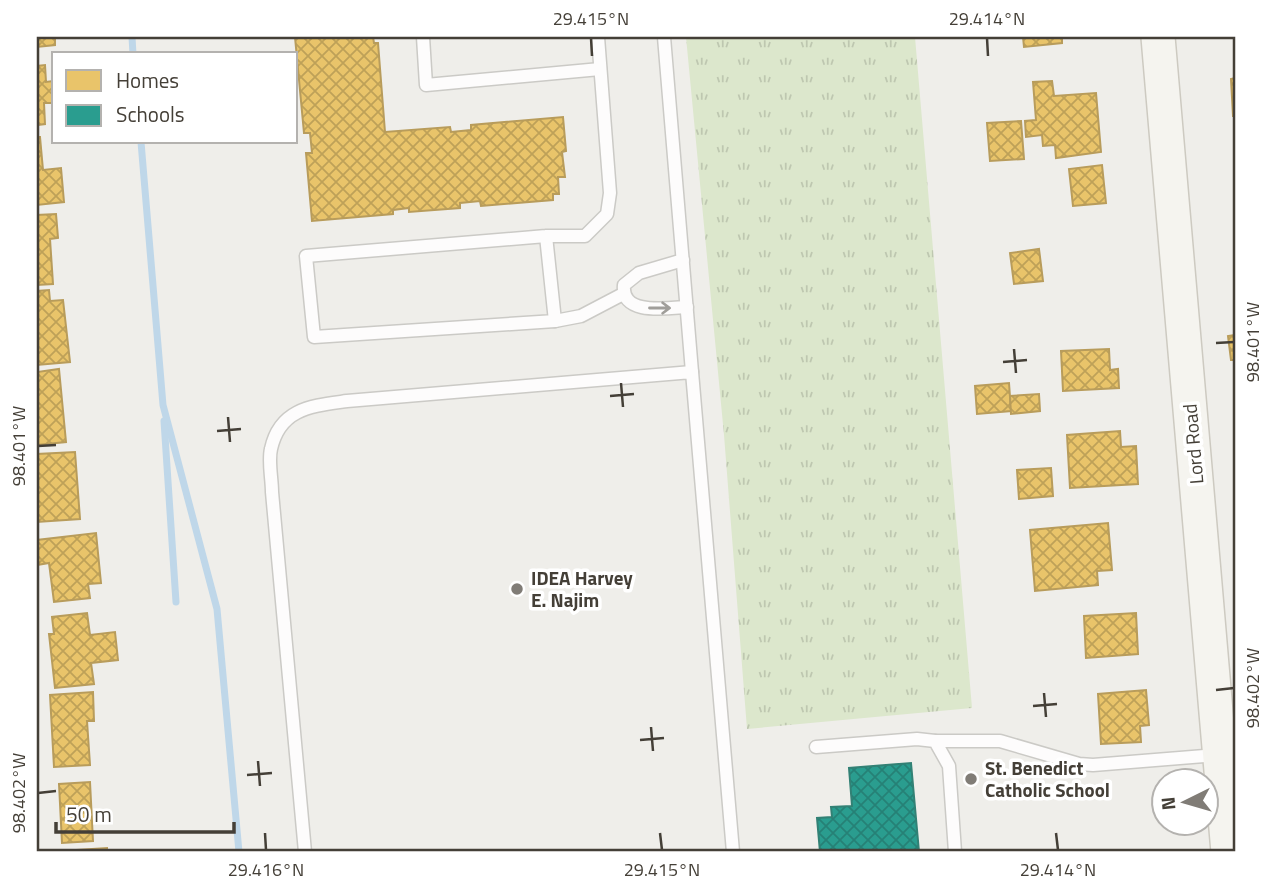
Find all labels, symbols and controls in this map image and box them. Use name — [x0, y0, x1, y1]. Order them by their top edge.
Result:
text: 29.415°N — [553, 5, 629, 32]
text: 29.414°N — [949, 5, 1025, 32]
legend — [52, 52, 298, 144]
text: Homes — [116, 64, 179, 96]
text: Schools — [116, 98, 185, 130]
one-way arrow — [648, 301, 671, 315]
text: 98.401°W — [1239, 302, 1266, 382]
street label: Lord Road — [1175, 403, 1210, 486]
text: 98.401°W — [5, 406, 32, 486]
place label: IDEA Harvey E. Najim — [531, 563, 633, 614]
marker: IDEA Harvey E. Najim — [509, 581, 525, 597]
text: 98.402°W — [1239, 648, 1266, 728]
text: 98.402°W — [5, 753, 32, 833]
place label: St. Benedict Catholic School — [985, 753, 1110, 804]
north arrow — [1150, 766, 1220, 836]
marker: St. Benedict Catholic School — [963, 771, 979, 787]
scale bar — [56, 791, 234, 835]
text: N — [1153, 796, 1183, 811]
text: 50 m — [66, 798, 112, 830]
text: 29.416°N — [228, 856, 304, 883]
text: 29.415°N — [624, 856, 700, 883]
text: 29.414°N — [1020, 856, 1096, 883]

